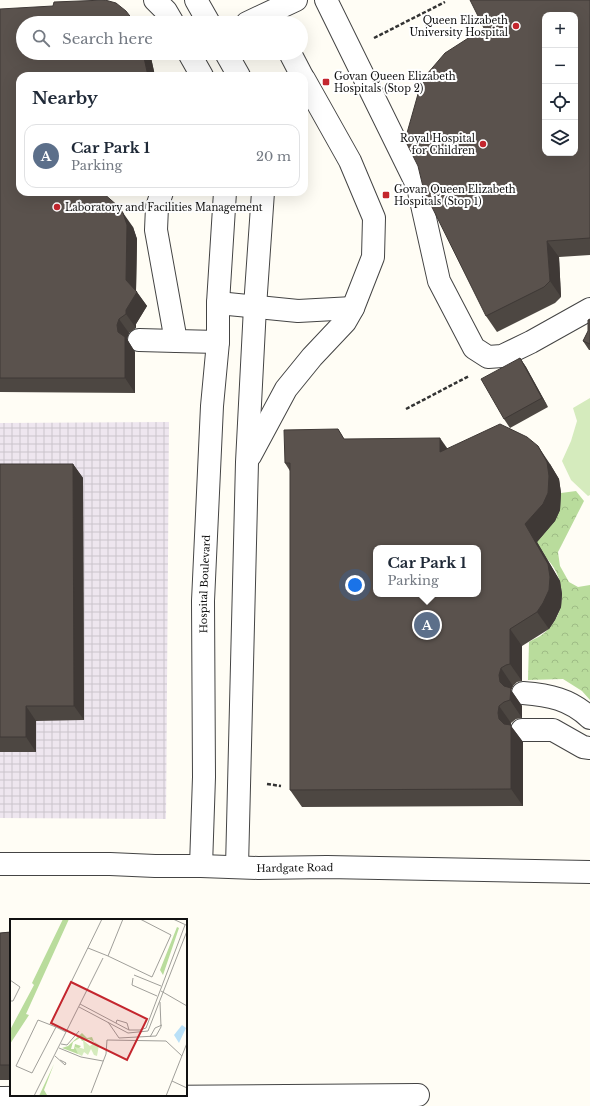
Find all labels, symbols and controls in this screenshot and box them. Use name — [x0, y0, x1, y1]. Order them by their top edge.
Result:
map controls — [542, 12, 578, 156]
button: + — [542, 12, 578, 48]
place label: Queen Elizabeth University Hospital — [410, 14, 508, 39]
search box — [16, 16, 308, 60]
marker: Queen Elizabeth University Hospital — [511, 21, 521, 31]
icon: search — [30, 27, 52, 49]
text: Search here — [62, 29, 153, 48]
button: − — [542, 48, 578, 84]
place label: Govan Queen Elizabeth Hospitals (Stop 2) — [334, 70, 456, 95]
marker: Govan Queen Elizabeth Hospitals (Stop 2) — [321, 77, 331, 87]
button: locate — [542, 84, 578, 120]
text: Nearby — [32, 88, 98, 109]
button: layers — [542, 120, 578, 156]
place label: Royal Hospital for Children — [400, 132, 475, 157]
text: Car Park 1 — [71, 138, 150, 157]
marker: Royal Hospital for Children — [478, 139, 488, 149]
text: A — [41, 148, 51, 165]
text: 20 m — [256, 148, 291, 165]
text: Parking — [71, 157, 122, 174]
place label: Govan Queen Elizabeth Hospitals (Stop 1) — [394, 183, 516, 208]
marker: Govan Queen Elizabeth Hospitals (Stop 1) — [381, 190, 391, 200]
place label: Laboratory and Facilities Management — [65, 201, 263, 214]
marker: Laboratory and Facilities Management — [52, 202, 62, 212]
street label: Hospital Boulevard — [196, 534, 213, 633]
popup — [373, 545, 481, 597]
text: Car Park 1 — [387, 553, 467, 572]
text: Parking — [387, 572, 439, 589]
your location — [345, 575, 365, 595]
pin: A — [414, 610, 440, 640]
street label: Hardgate Road — [256, 860, 334, 875]
inset map — [10, 919, 187, 1096]

